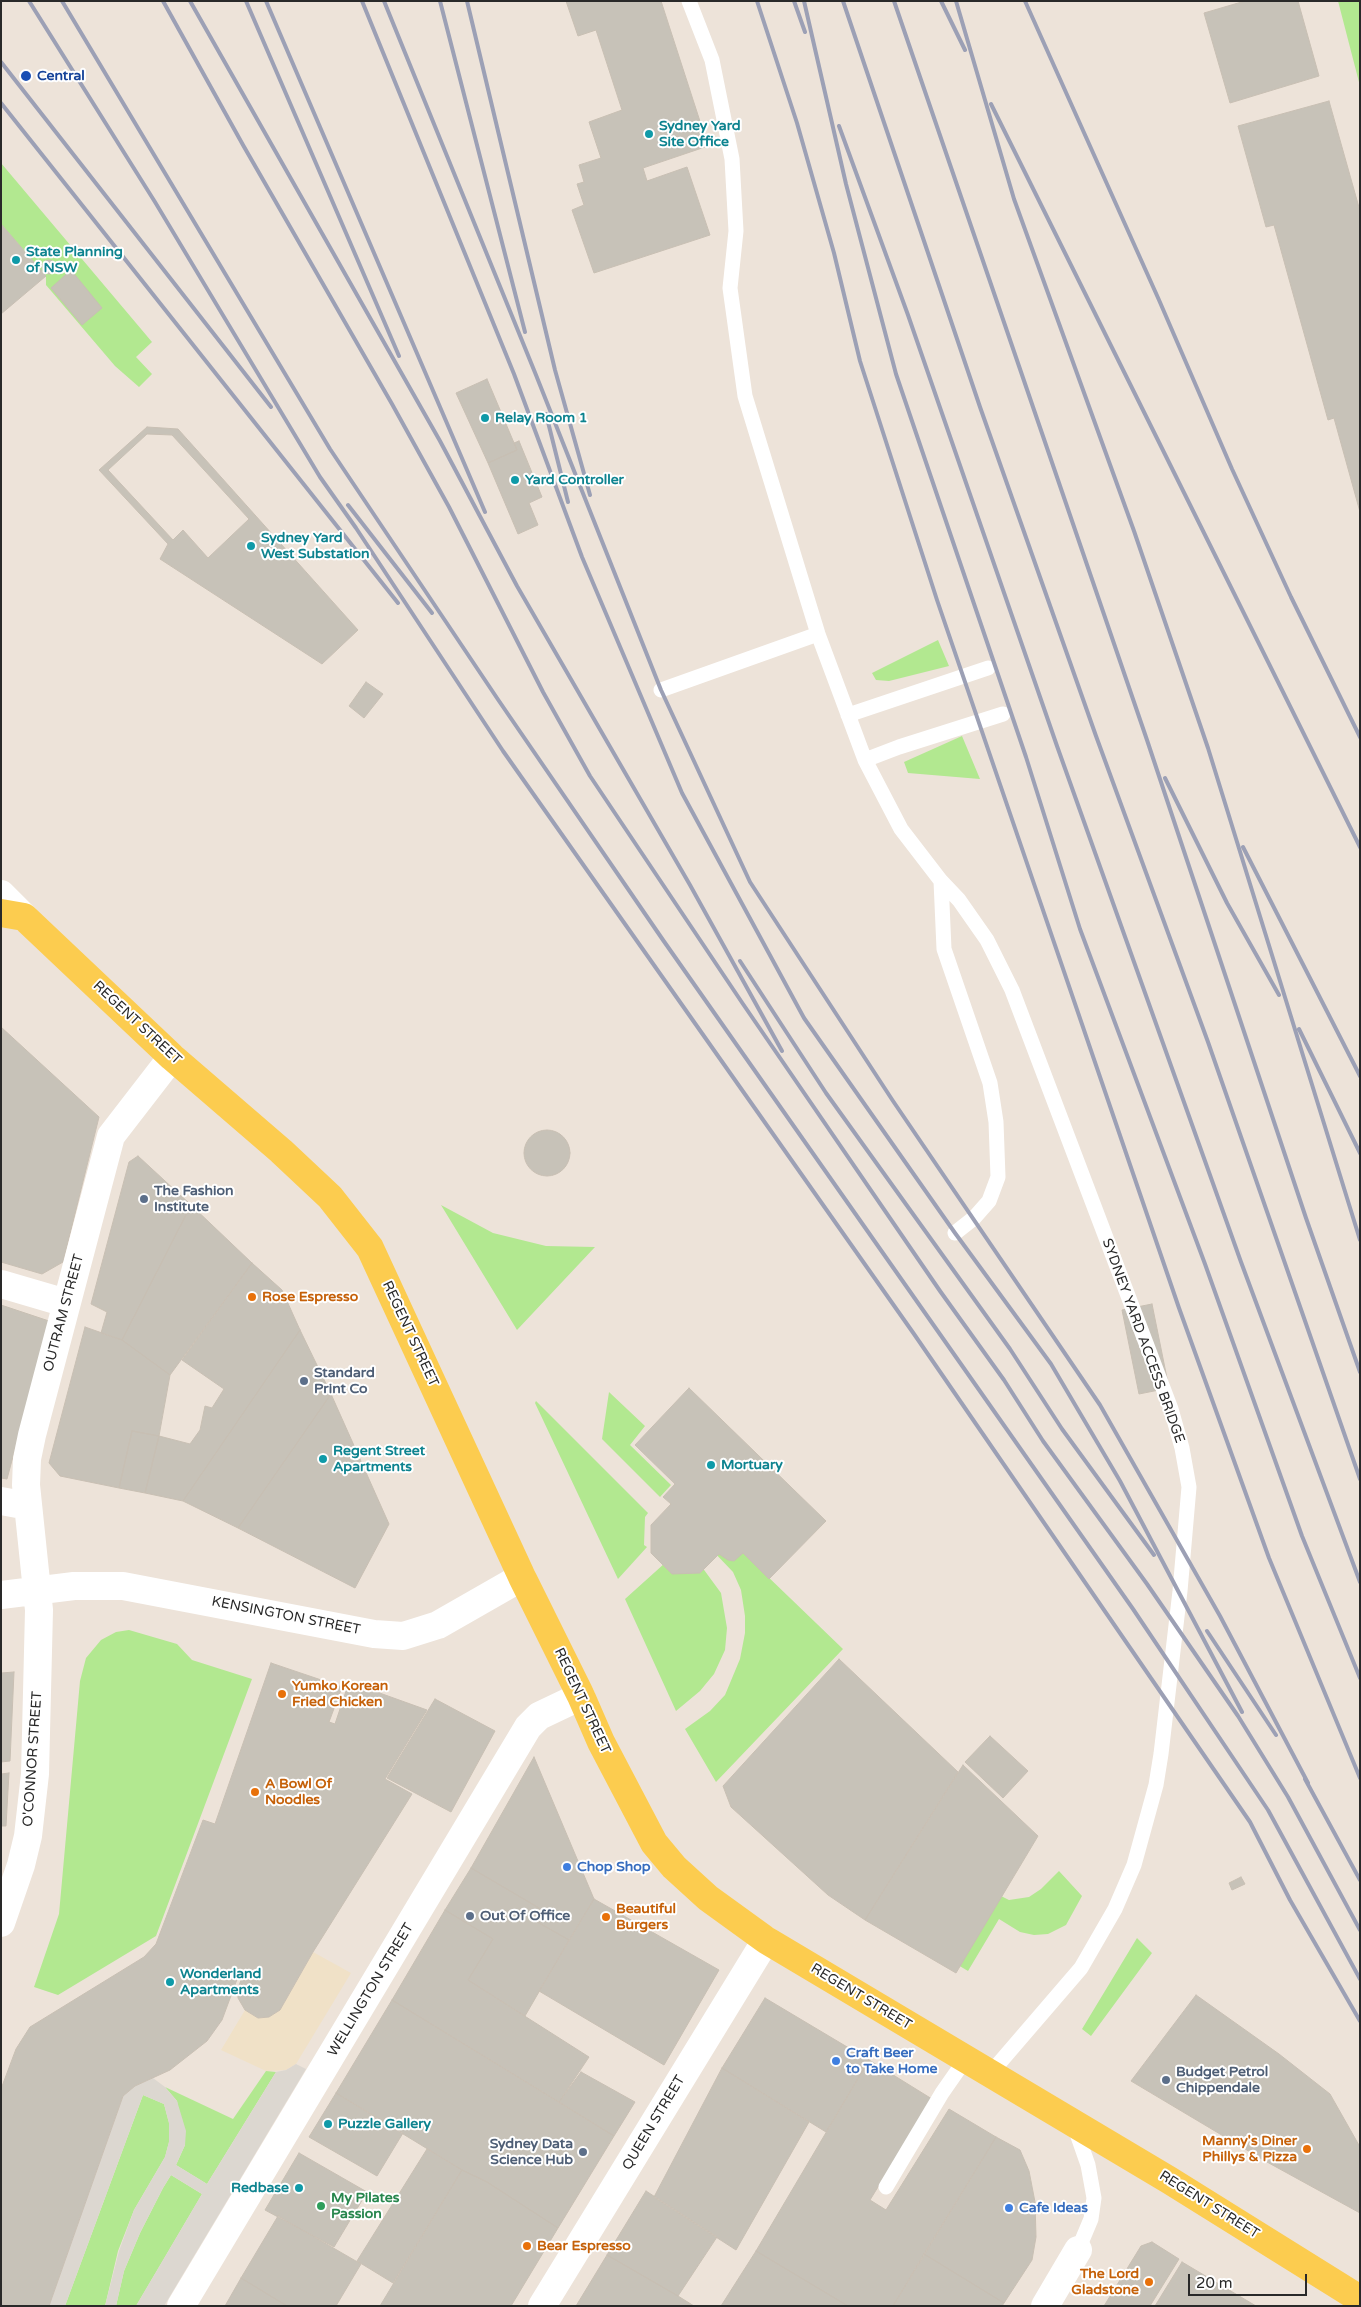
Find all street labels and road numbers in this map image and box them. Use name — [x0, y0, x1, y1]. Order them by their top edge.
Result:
street label: REGENT STREET — [89, 978, 185, 1068]
street label: SYDNEY YARD ACCESS BRIDGE — [1098, 1236, 1188, 1446]
street label: OUTRAM STREET — [40, 1252, 88, 1374]
street label: REGENT STREET — [378, 1278, 442, 1390]
street label: KENSINGTON STREET — [210, 1593, 362, 1639]
street label: REGENT STREET — [550, 1645, 614, 1757]
street label: O'CONNOR STREET — [20, 1691, 46, 1827]
street label: WELLINGTON STREET — [325, 1920, 417, 2060]
street label: REGENT STREET — [808, 1960, 914, 2034]
street label: QUEEN STREET — [619, 2073, 689, 2173]
street label: REGENT STREET — [1156, 2167, 1262, 2243]

